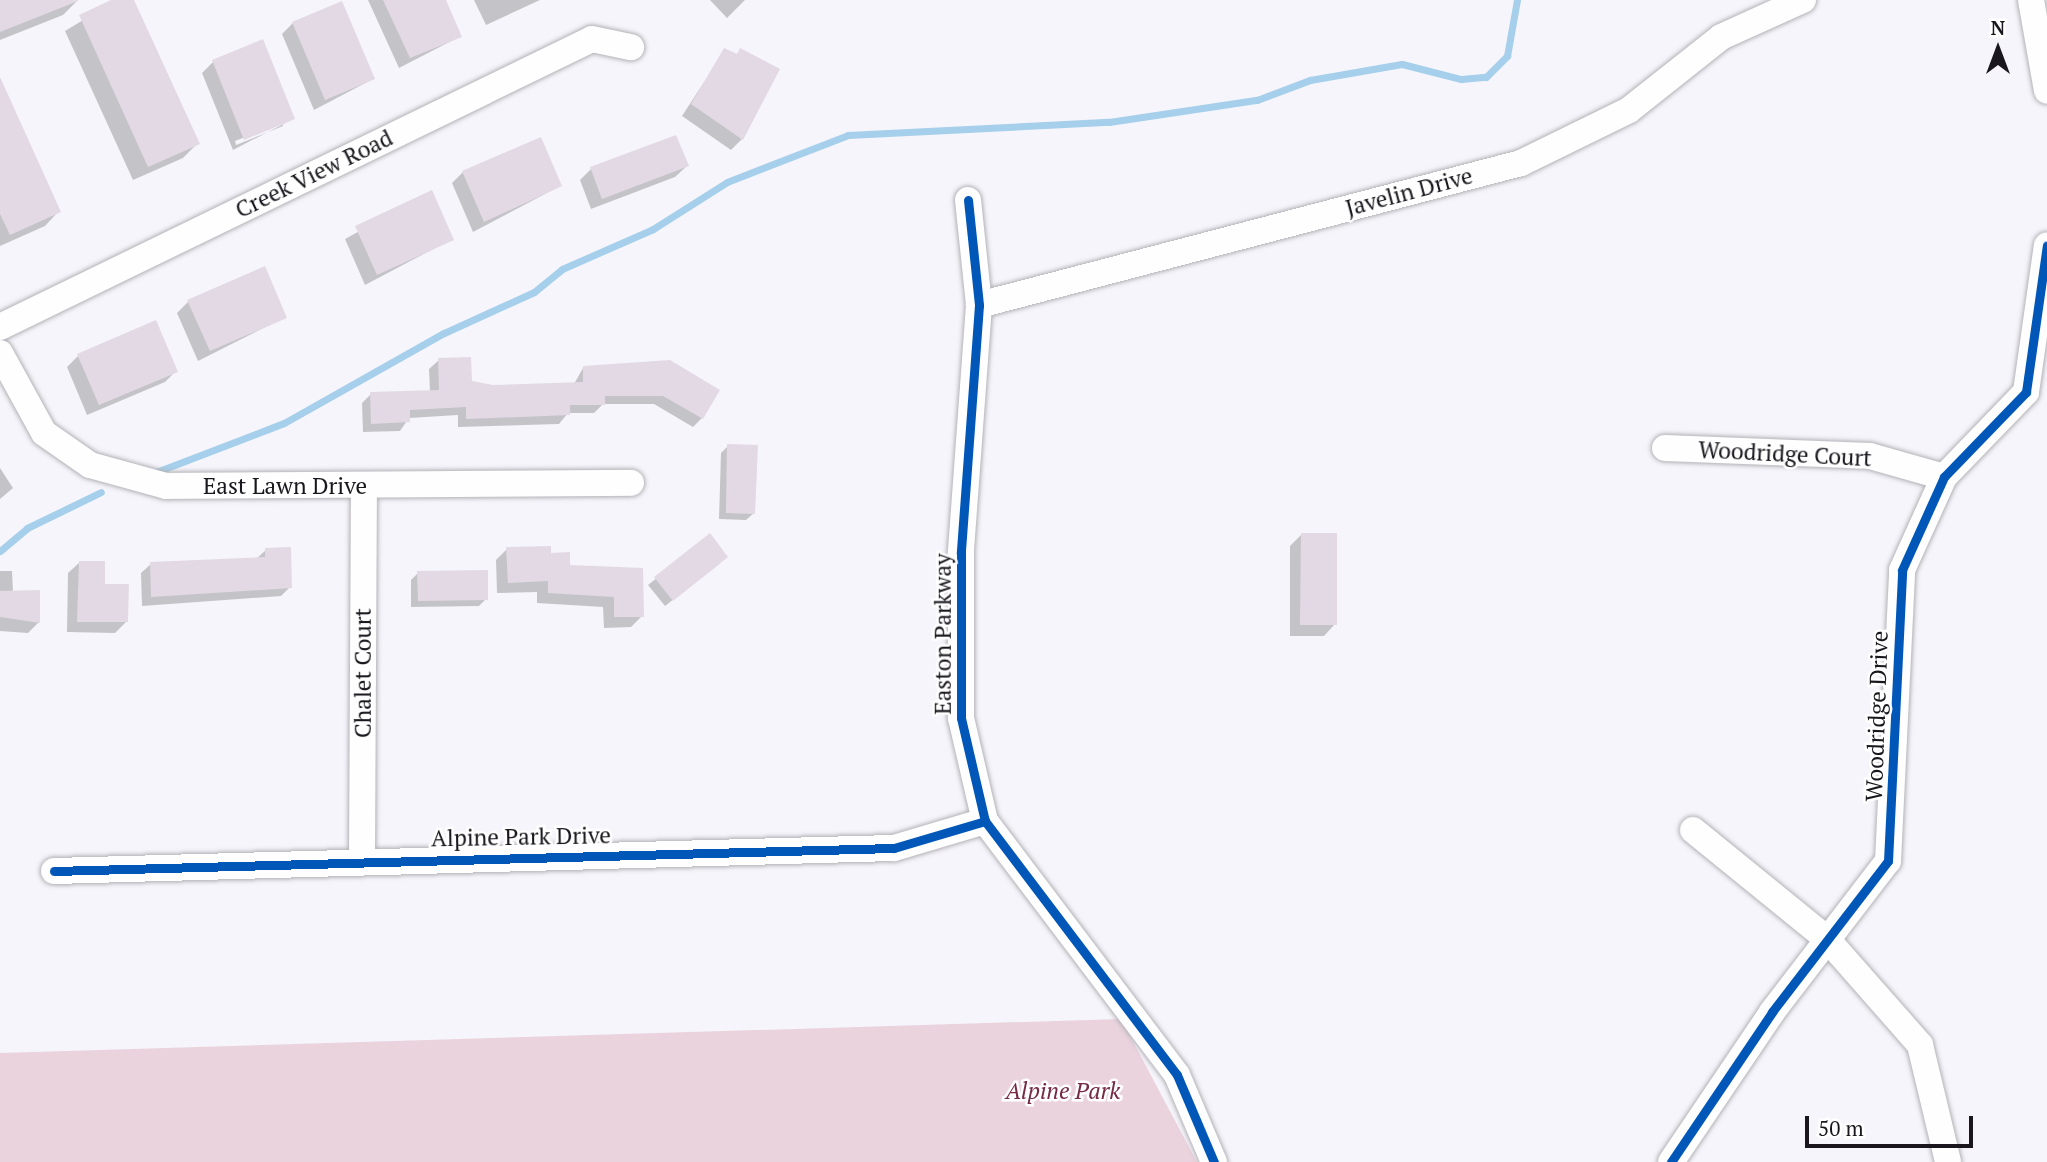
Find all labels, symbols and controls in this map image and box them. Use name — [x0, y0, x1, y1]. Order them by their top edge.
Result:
north arrow — [1963, 14, 2033, 84]
text: N — [1991, 15, 2005, 40]
street label: Creek View Road — [231, 124, 397, 224]
street label: Javelin Drive — [1343, 162, 1475, 222]
street label: Woodridge Court — [1698, 436, 1872, 472]
street label: East Lawn Drive — [203, 472, 367, 500]
street label: Easton Parkway — [929, 553, 957, 715]
street label: Chalet Court — [349, 608, 377, 738]
street label: Woodridge Drive — [1860, 630, 1894, 802]
street label: Alpine Park Drive — [431, 822, 611, 852]
park label: Alpine Park — [1006, 1077, 1120, 1105]
scale bar — [1809, 1102, 1977, 1146]
text: 50 m — [1818, 1114, 1864, 1142]

